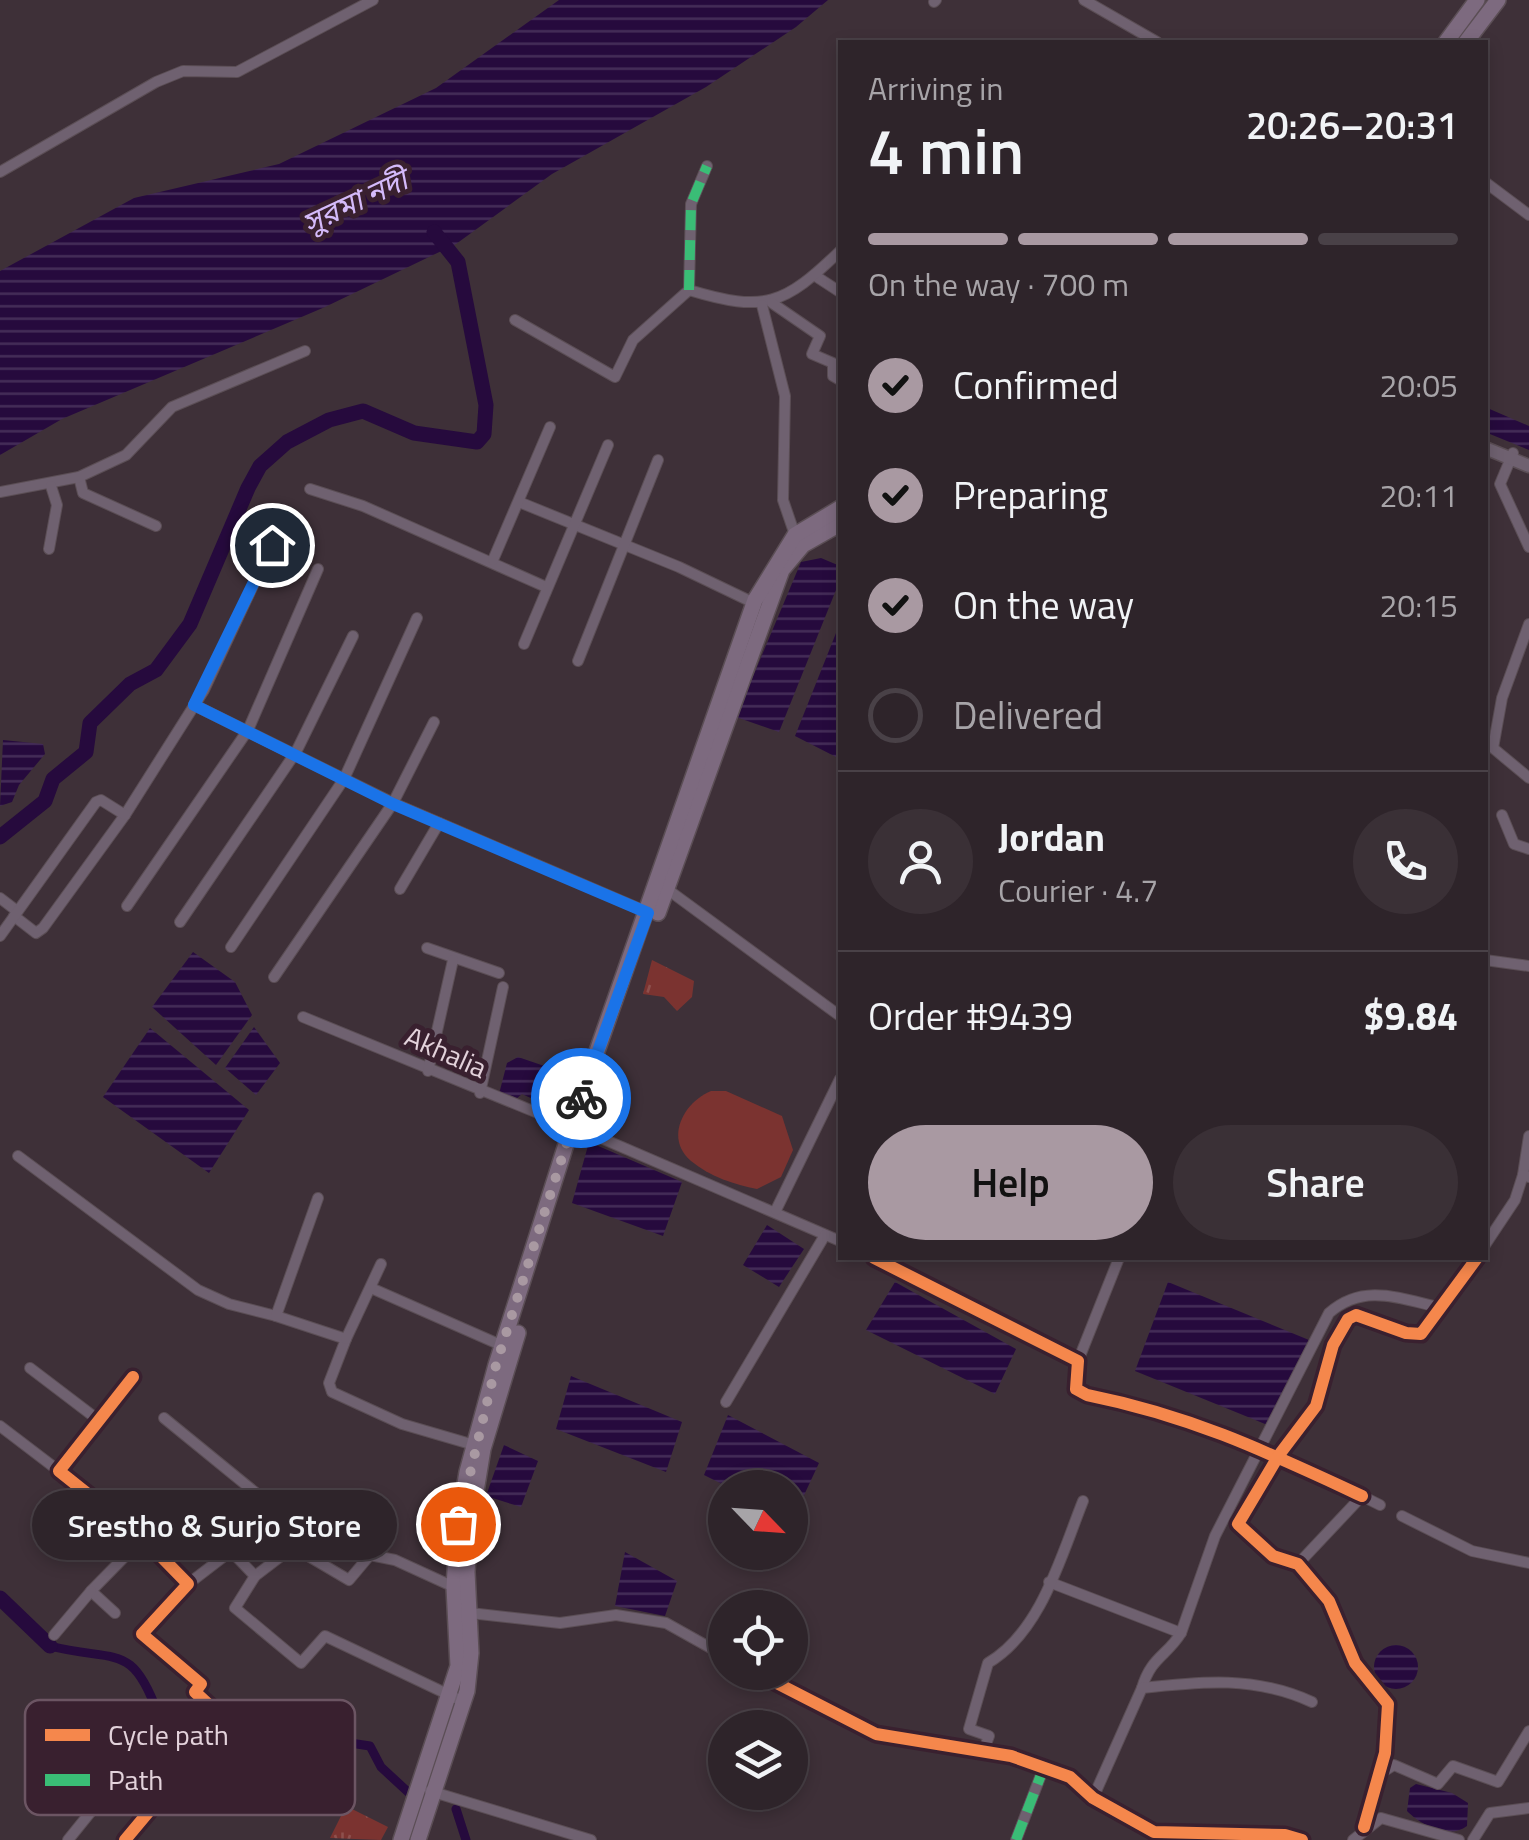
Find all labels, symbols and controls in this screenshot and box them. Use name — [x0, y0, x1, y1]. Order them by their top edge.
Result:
text: Arriving in — [868, 64, 1004, 112]
text: 20:26–20:31 — [1246, 96, 1458, 154]
text: 4 min — [868, 100, 1024, 199]
water label: সুরমা নদী — [294, 154, 420, 246]
text: On the way · 700 m — [868, 260, 1129, 308]
text: Confirmed — [953, 356, 1119, 414]
icon: check — [868, 358, 923, 413]
text: 20:05 — [1379, 361, 1458, 409]
text: Preparing — [953, 466, 1108, 524]
icon: check — [868, 468, 923, 523]
text: 20:11 — [1379, 471, 1458, 519]
pin — [230, 503, 315, 588]
icon: home — [245, 518, 300, 573]
text: On the way — [953, 576, 1134, 634]
icon: check — [868, 578, 923, 633]
text: 20:15 — [1379, 581, 1458, 629]
text: Delivered — [953, 686, 1103, 744]
text: Jordan — [998, 808, 1105, 866]
button: person — [868, 809, 973, 914]
button: phone — [1353, 809, 1458, 914]
text: Courier · 4.7 — [998, 866, 1158, 914]
text: Order #9439 — [868, 987, 1073, 1045]
text: $9.84 — [1363, 987, 1458, 1045]
street label: Akhalia — [398, 1014, 494, 1089]
courier — [531, 1048, 631, 1148]
icon: bike — [554, 1071, 609, 1126]
button: Help — [868, 1125, 1153, 1240]
button: Share — [1173, 1125, 1458, 1240]
north arrow — [708, 1470, 808, 1570]
map controls — [708, 1470, 808, 1810]
pin — [416, 1482, 501, 1567]
callout: Srestho & Surjo Store — [33, 1489, 398, 1559]
icon: bag — [431, 1497, 486, 1552]
text: Srestho & Surjo Store — [68, 1501, 361, 1549]
button: locate — [708, 1590, 808, 1690]
legend — [25, 1700, 355, 1815]
button: layers — [708, 1710, 808, 1810]
text: Cycle path — [108, 1713, 229, 1756]
text: Path — [108, 1758, 163, 1801]

